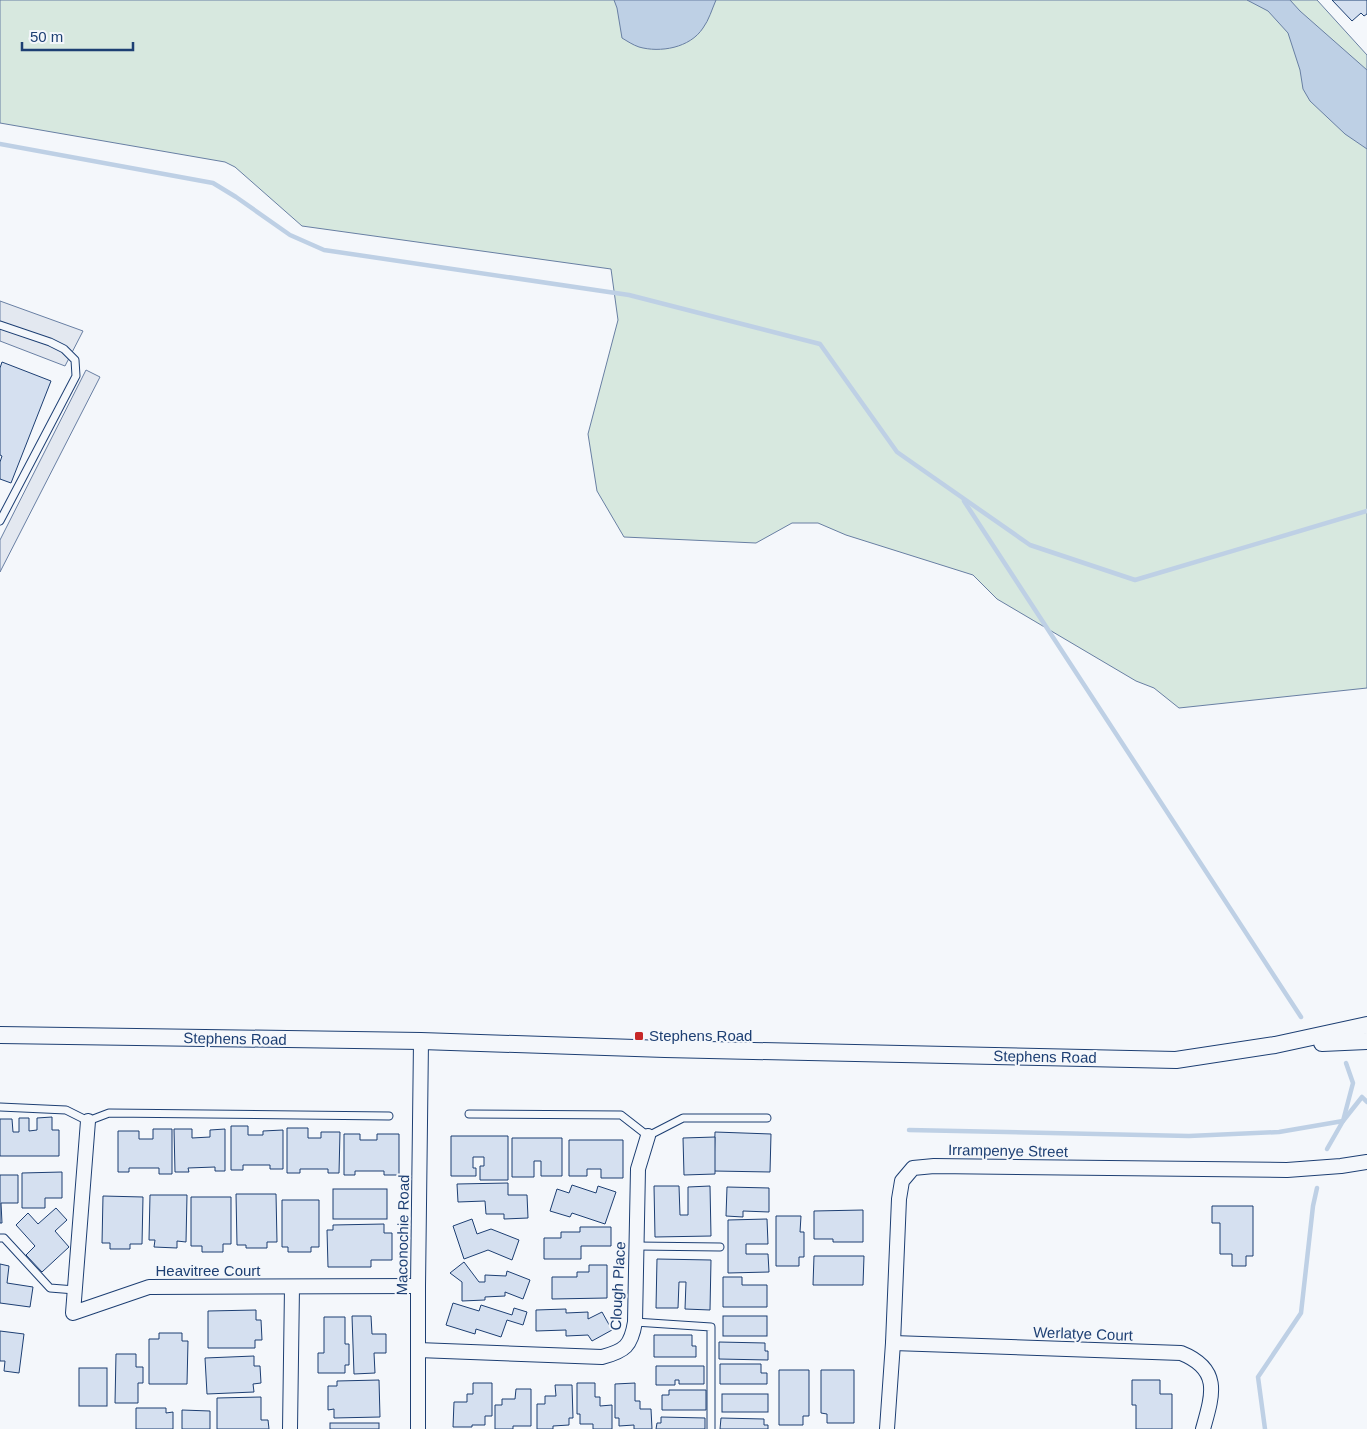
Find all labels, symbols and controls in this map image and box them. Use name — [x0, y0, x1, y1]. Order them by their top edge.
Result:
scale bar — [22, 20, 134, 52]
text: 50 m — [30, 28, 63, 45]
place label: Stephens Road — [649, 1027, 752, 1044]
street label: Stephens Road — [183, 1029, 287, 1048]
marker: Stephens Road — [633, 1030, 645, 1042]
street label: Stephens Road — [993, 1047, 1097, 1066]
street label: Irrampenye Street — [948, 1141, 1069, 1160]
street label: Maconochie Road — [393, 1174, 412, 1296]
street label: Clough Place — [607, 1241, 628, 1331]
street label: Heavitree Court — [155, 1262, 261, 1279]
street label: Werlatye Court — [1033, 1323, 1134, 1344]

